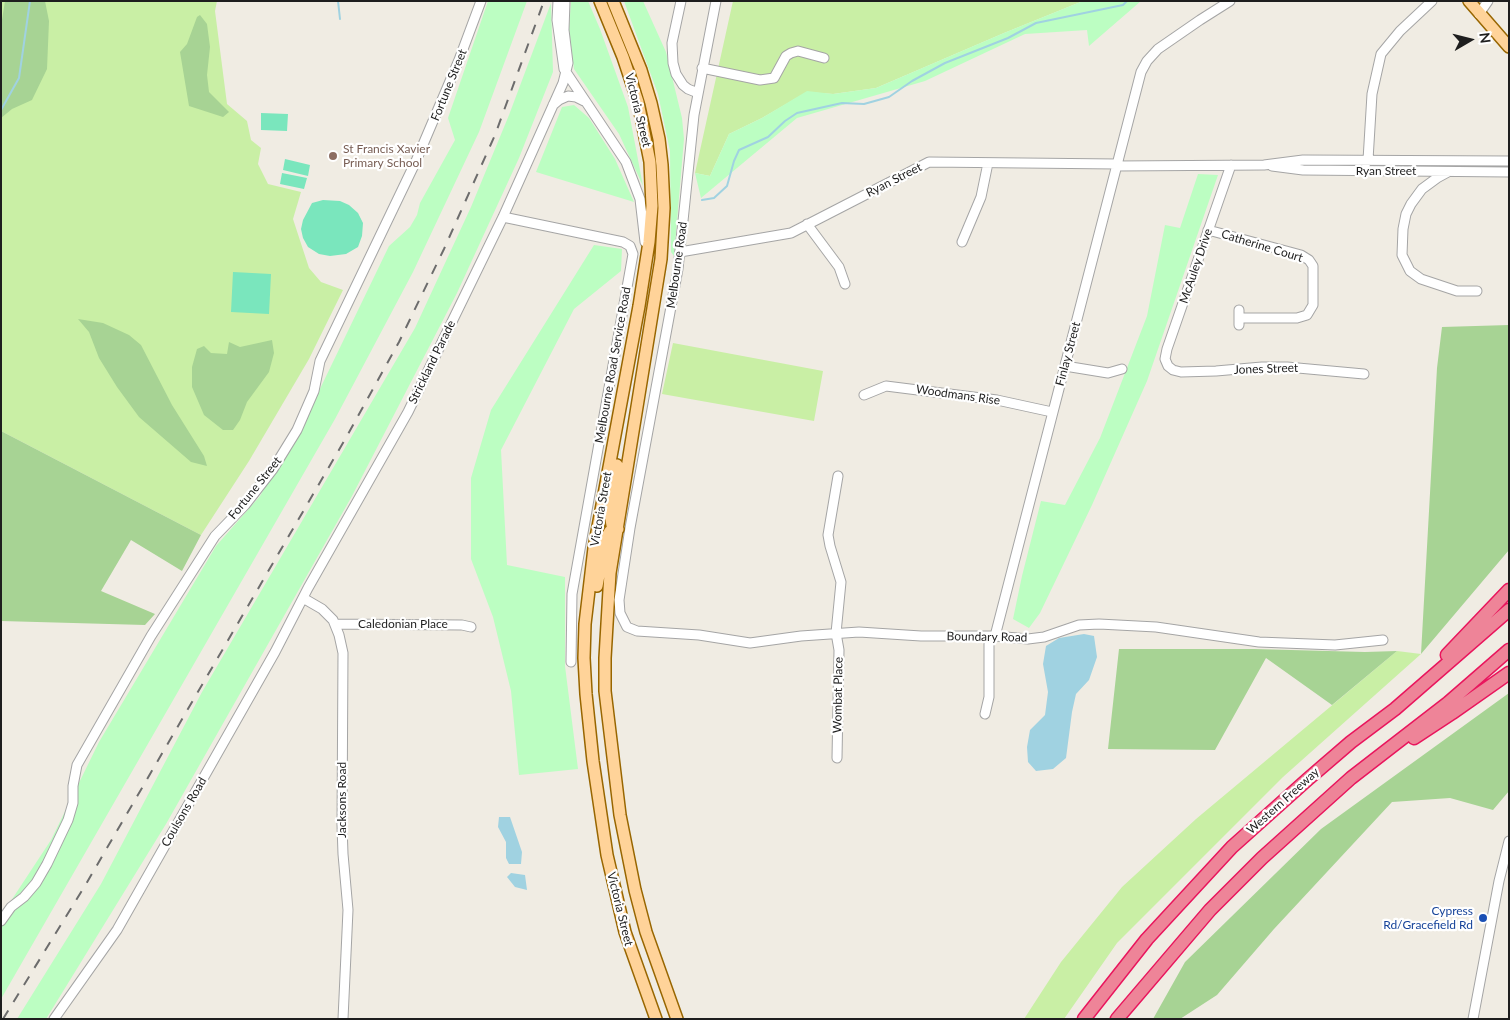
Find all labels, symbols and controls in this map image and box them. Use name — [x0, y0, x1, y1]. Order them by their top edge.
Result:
north arrow — [1445, 15, 1495, 65]
text: N — [1476, 31, 1495, 44]
street label: Fortune Street — [428, 47, 470, 123]
street label: Victoria Street — [622, 72, 654, 148]
place label: St Francis Xavier Primary School — [343, 142, 430, 170]
marker: St Francis Xavier Primary School — [327, 150, 339, 162]
street label: Ryan Street — [864, 160, 924, 200]
street label: Ryan Street — [1356, 164, 1416, 178]
street label: Melbourne Road — [664, 221, 690, 309]
street label: McAuley Drive — [1176, 227, 1216, 305]
street label: Catherine Court — [1219, 227, 1305, 265]
street label: Melbourne Road Service Road — [592, 286, 634, 444]
street label: Strickland Parade — [406, 318, 458, 406]
street label: Finlay Street — [1053, 320, 1083, 388]
street label: Jones Street — [1233, 361, 1299, 377]
street label: Woodmans Rise — [915, 382, 1001, 408]
street label: Fortune Street — [225, 454, 285, 522]
street label: Victoria Street — [587, 470, 615, 548]
street label: Caledonian Place — [358, 617, 448, 631]
street label: Boundary Road — [946, 629, 1028, 645]
street label: Wombat Place — [830, 657, 846, 733]
street label: Jacksons Road — [335, 762, 349, 838]
street label: Western Freeway — [1244, 765, 1322, 837]
street label: Coulsons Road — [158, 775, 210, 849]
street label: Victoria Street — [604, 871, 636, 947]
place label: Cypress Rd/Gracefield Rd — [1383, 904, 1473, 932]
marker: Cypress Rd/Gracefield Rd — [1477, 912, 1489, 924]

